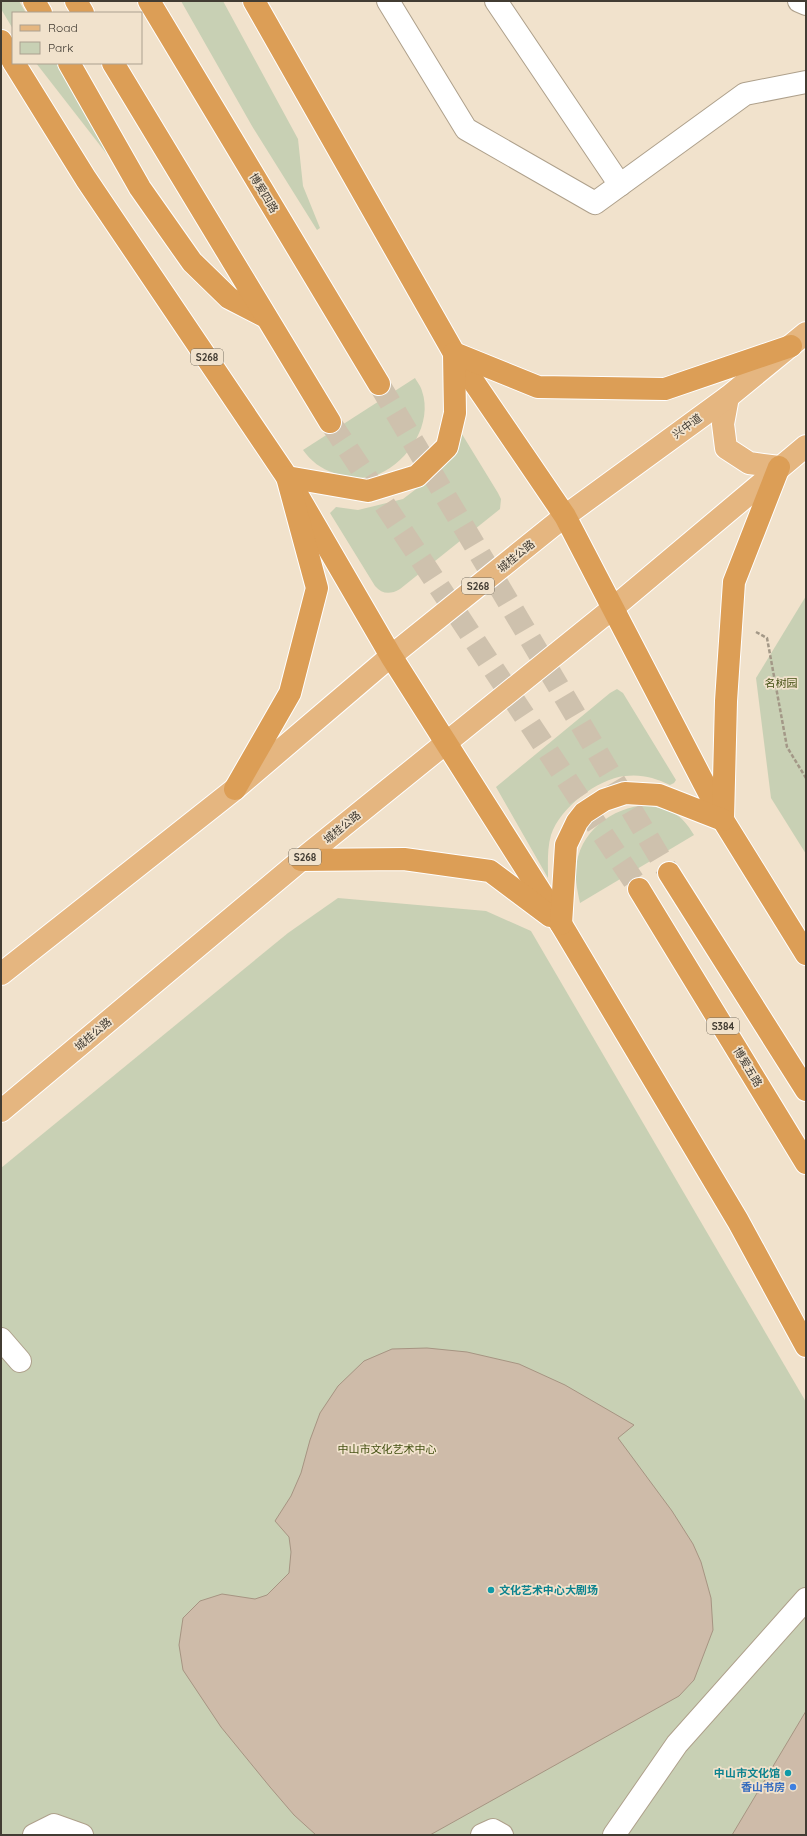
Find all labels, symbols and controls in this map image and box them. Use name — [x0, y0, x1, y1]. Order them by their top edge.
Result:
legend — [12, 12, 142, 64]
text: Road — [48, 20, 78, 35]
text: Park — [48, 40, 73, 55]
street label: 博爱四路 — [247, 171, 281, 215]
road number: S268 — [191, 349, 223, 365]
street label: 兴中道 — [670, 411, 704, 441]
street label: 城桂公路 — [494, 537, 538, 575]
road number: S268 — [462, 578, 494, 594]
park label: 名树园 — [765, 676, 798, 690]
street label: 城桂公路 — [320, 808, 364, 846]
road number: S268 — [289, 849, 321, 865]
street label: 城桂公路 — [72, 1014, 114, 1054]
road number: S384 — [707, 1018, 739, 1034]
street label: 博爱五路 — [731, 1045, 765, 1089]
park label: 中山市文化艺术中心 — [338, 1442, 437, 1456]
place label: 文化艺术中心大剧场 — [499, 1583, 598, 1597]
marker: 文化艺术中心大剧场 — [486, 1585, 496, 1595]
place label: 中山市文化馆 — [714, 1766, 780, 1780]
marker: 中山市文化馆 — [783, 1768, 793, 1778]
place label: 香山书房 — [741, 1780, 785, 1794]
marker: 香山书房 — [788, 1782, 798, 1792]

